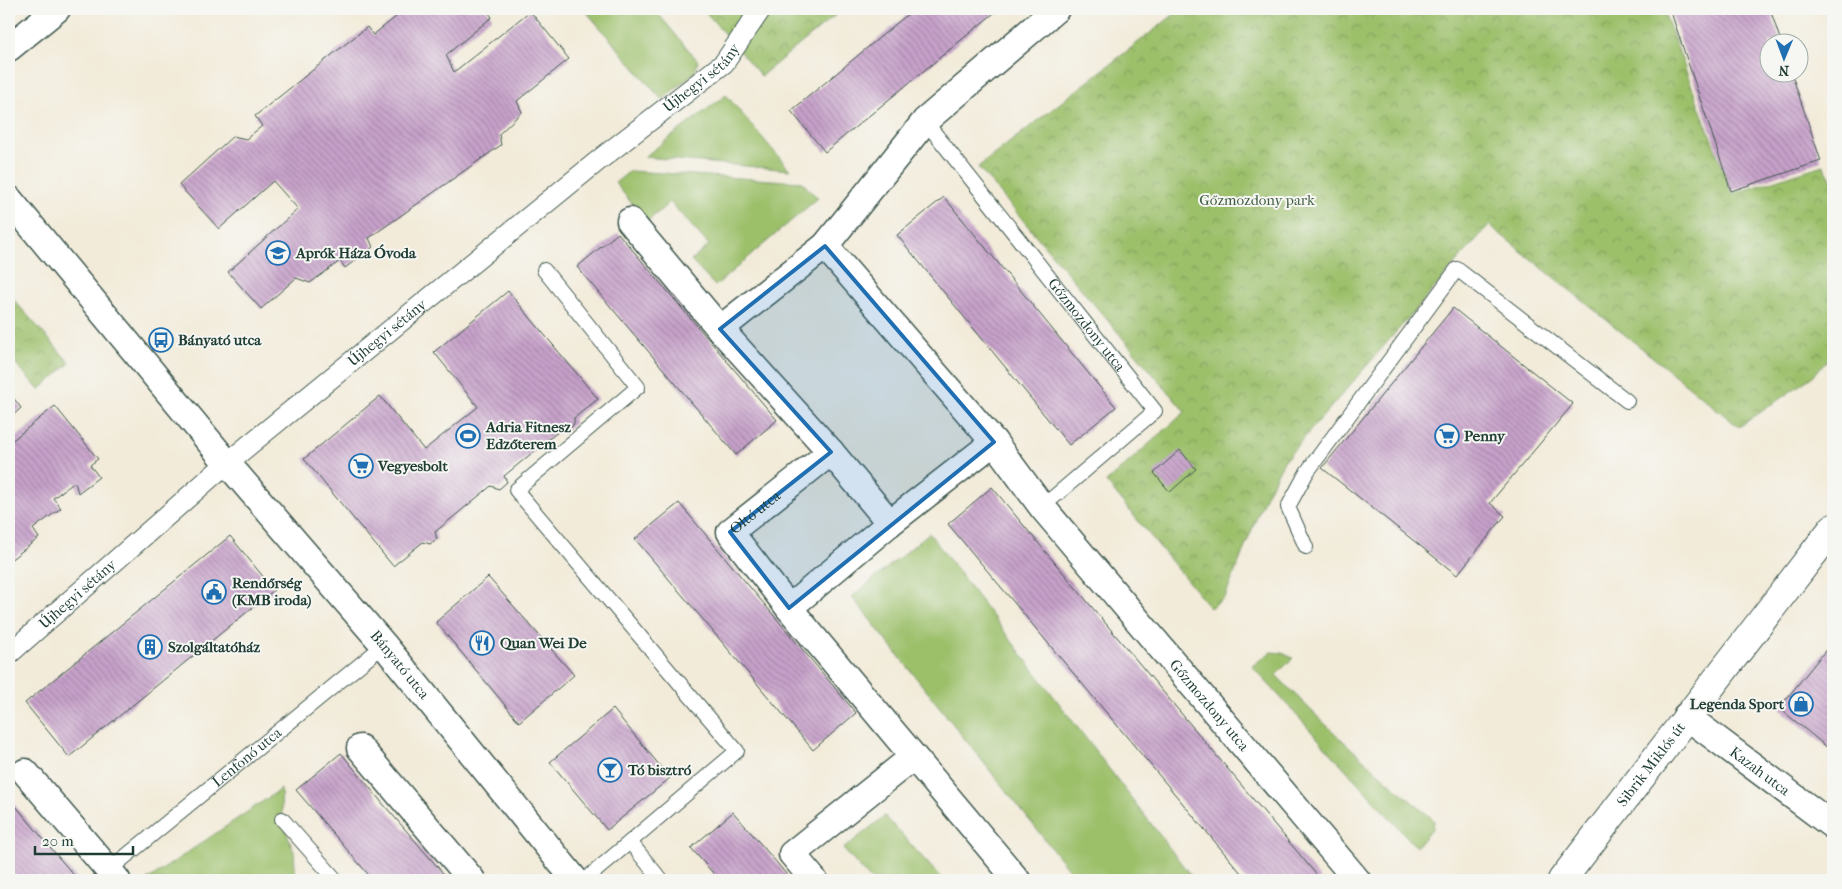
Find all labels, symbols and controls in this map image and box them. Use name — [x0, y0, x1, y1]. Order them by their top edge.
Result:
north arrow — [1760, 32, 1810, 82]
street label: Újhegyi sétány — [659, 39, 744, 116]
text: N — [1778, 62, 1789, 79]
park label: Gőzmozdony park — [1199, 191, 1315, 209]
school or university icon: Aprók Háza Óvoda — [265, 240, 291, 266]
place label: Aprók Háza Óvoda — [295, 244, 417, 262]
street label: Gőzmozdony utca — [1044, 274, 1130, 376]
street label: Újhegyi sétány — [344, 295, 431, 370]
bus stop icon: Bányató utca — [148, 327, 174, 353]
place label: Bányató utca — [178, 331, 262, 349]
place label: Adria Fitnesz Edzőterem — [485, 418, 571, 453]
sports icon: Adria Fitnesz Edzőterem — [455, 423, 481, 449]
supermarket icon: Penny — [1434, 423, 1460, 449]
place label: Penny — [1464, 427, 1506, 445]
supermarket icon: Vegyesbolt — [348, 453, 374, 479]
place label: Vegyesbolt — [377, 457, 448, 475]
street label: Oltó utca — [726, 486, 785, 538]
street label: Újhegyi sétány — [35, 555, 120, 633]
place label: Rendőrség (KMB iroda) — [232, 574, 312, 609]
public building icon: Rendőrség (KMB iroda) — [201, 579, 227, 605]
street label: Bányató utca — [366, 627, 434, 703]
restaurant icon: Quan Wei De — [469, 630, 495, 656]
building icon: Szolgáltatóház — [137, 634, 163, 660]
place label: Quan Wei De — [500, 634, 587, 652]
place label: Szolgáltatóház — [168, 638, 260, 656]
street label: Gőzmozdony utca — [1166, 656, 1254, 755]
shop icon: Legenda Sport — [1788, 691, 1814, 717]
place label: Legenda Sport — [1690, 695, 1785, 713]
street label: Sibrik Miklós út — [1613, 718, 1690, 810]
street label: Lenfonó utca — [208, 723, 286, 791]
street label: Kazah utca — [1726, 743, 1794, 800]
bar icon: Tó bisztró — [597, 757, 623, 783]
place label: Tó bisztró — [627, 761, 692, 779]
scale bar — [35, 824, 132, 856]
text: 20 m — [42, 832, 74, 850]

